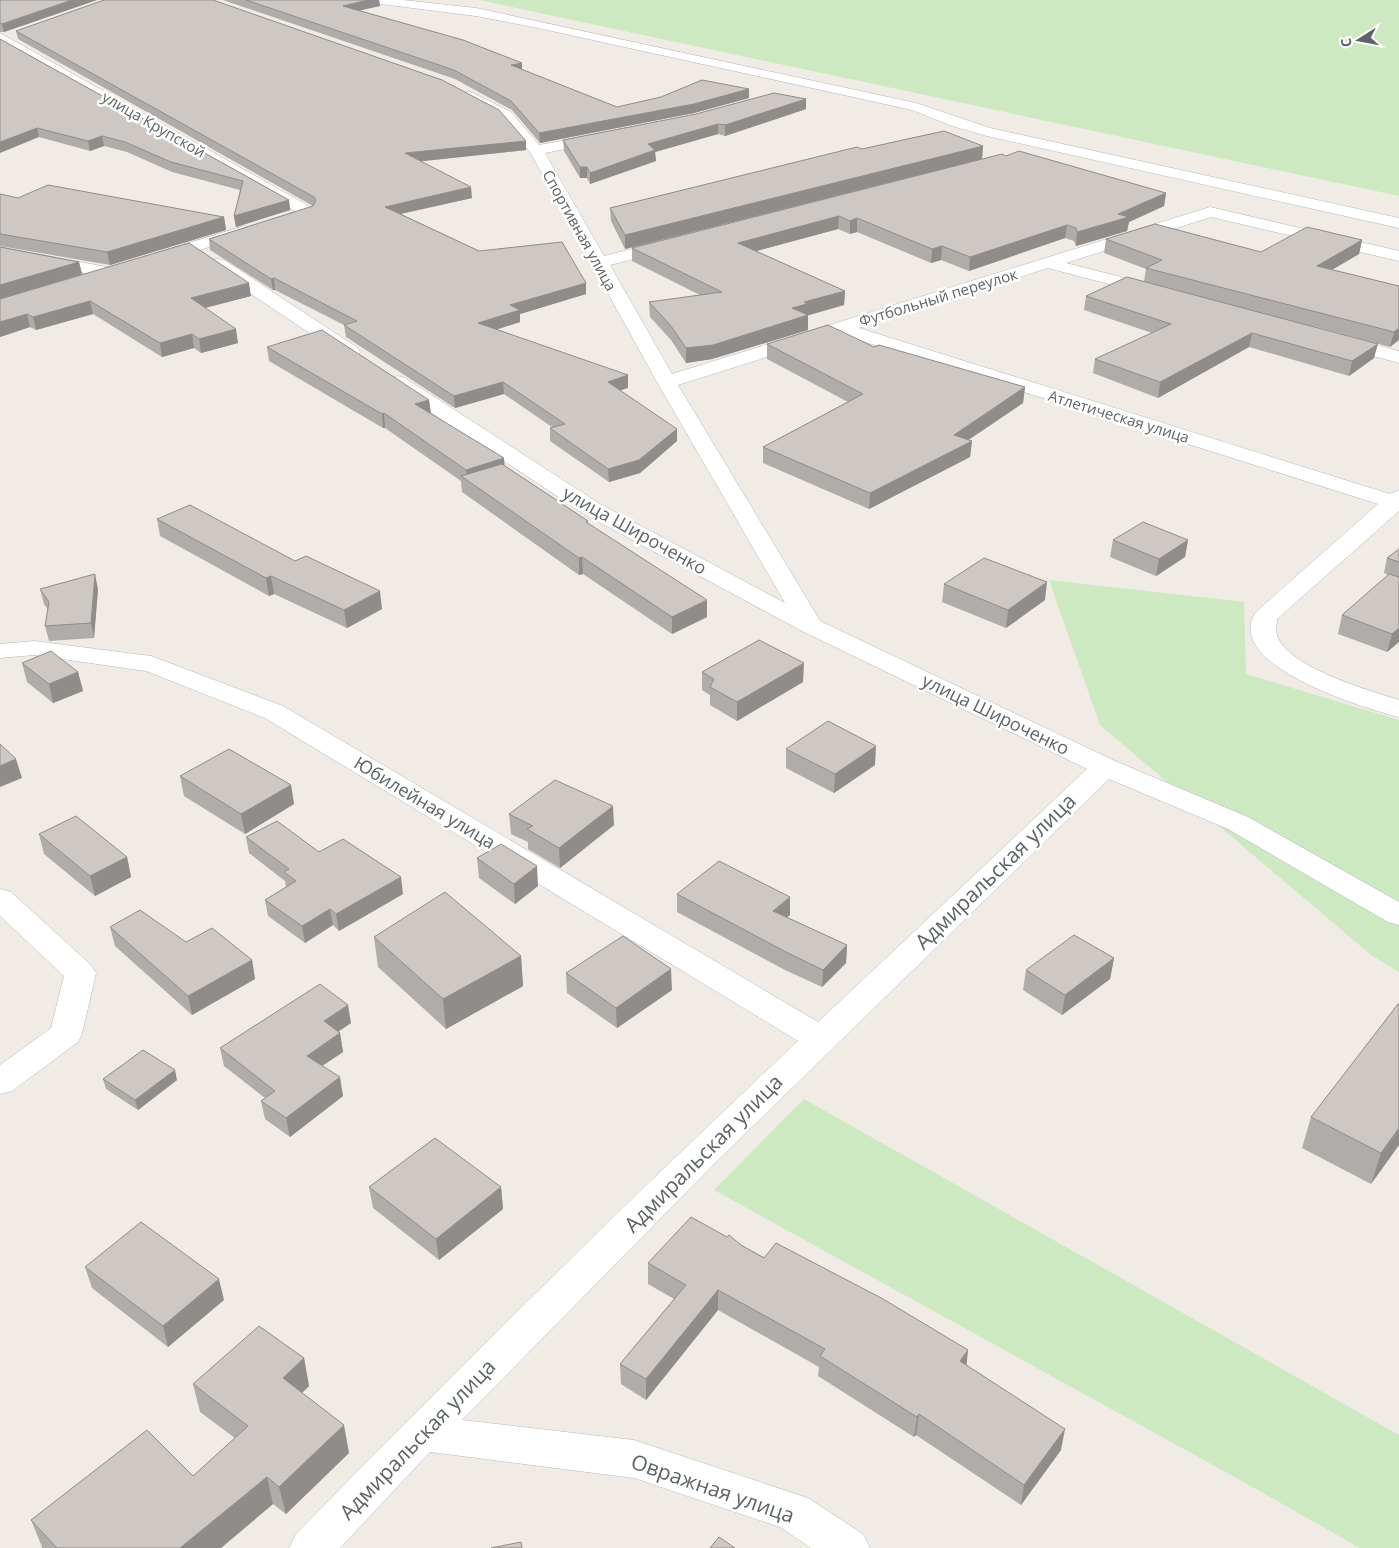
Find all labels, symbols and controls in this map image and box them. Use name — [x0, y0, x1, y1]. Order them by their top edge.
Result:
north arrow — [1334, 15, 1384, 65]
text: С — [1336, 36, 1356, 49]
street label: улица Крупской — [99, 86, 209, 162]
street label: Спортивная улица — [538, 166, 622, 294]
street label: Футбольный переулок — [856, 263, 1020, 331]
street label: Атлетическая улица — [1046, 385, 1192, 447]
street label: улица Широченко — [559, 480, 711, 580]
street label: улица Широченко — [918, 668, 1074, 760]
street label: Юбилейная улица — [350, 750, 500, 854]
street label: Адмиральская улица — [909, 787, 1081, 955]
street label: Адмиральская улица — [618, 1068, 788, 1238]
street label: Адмиральская улица — [333, 1353, 501, 1525]
street label: Овражная улица — [628, 1447, 798, 1529]

